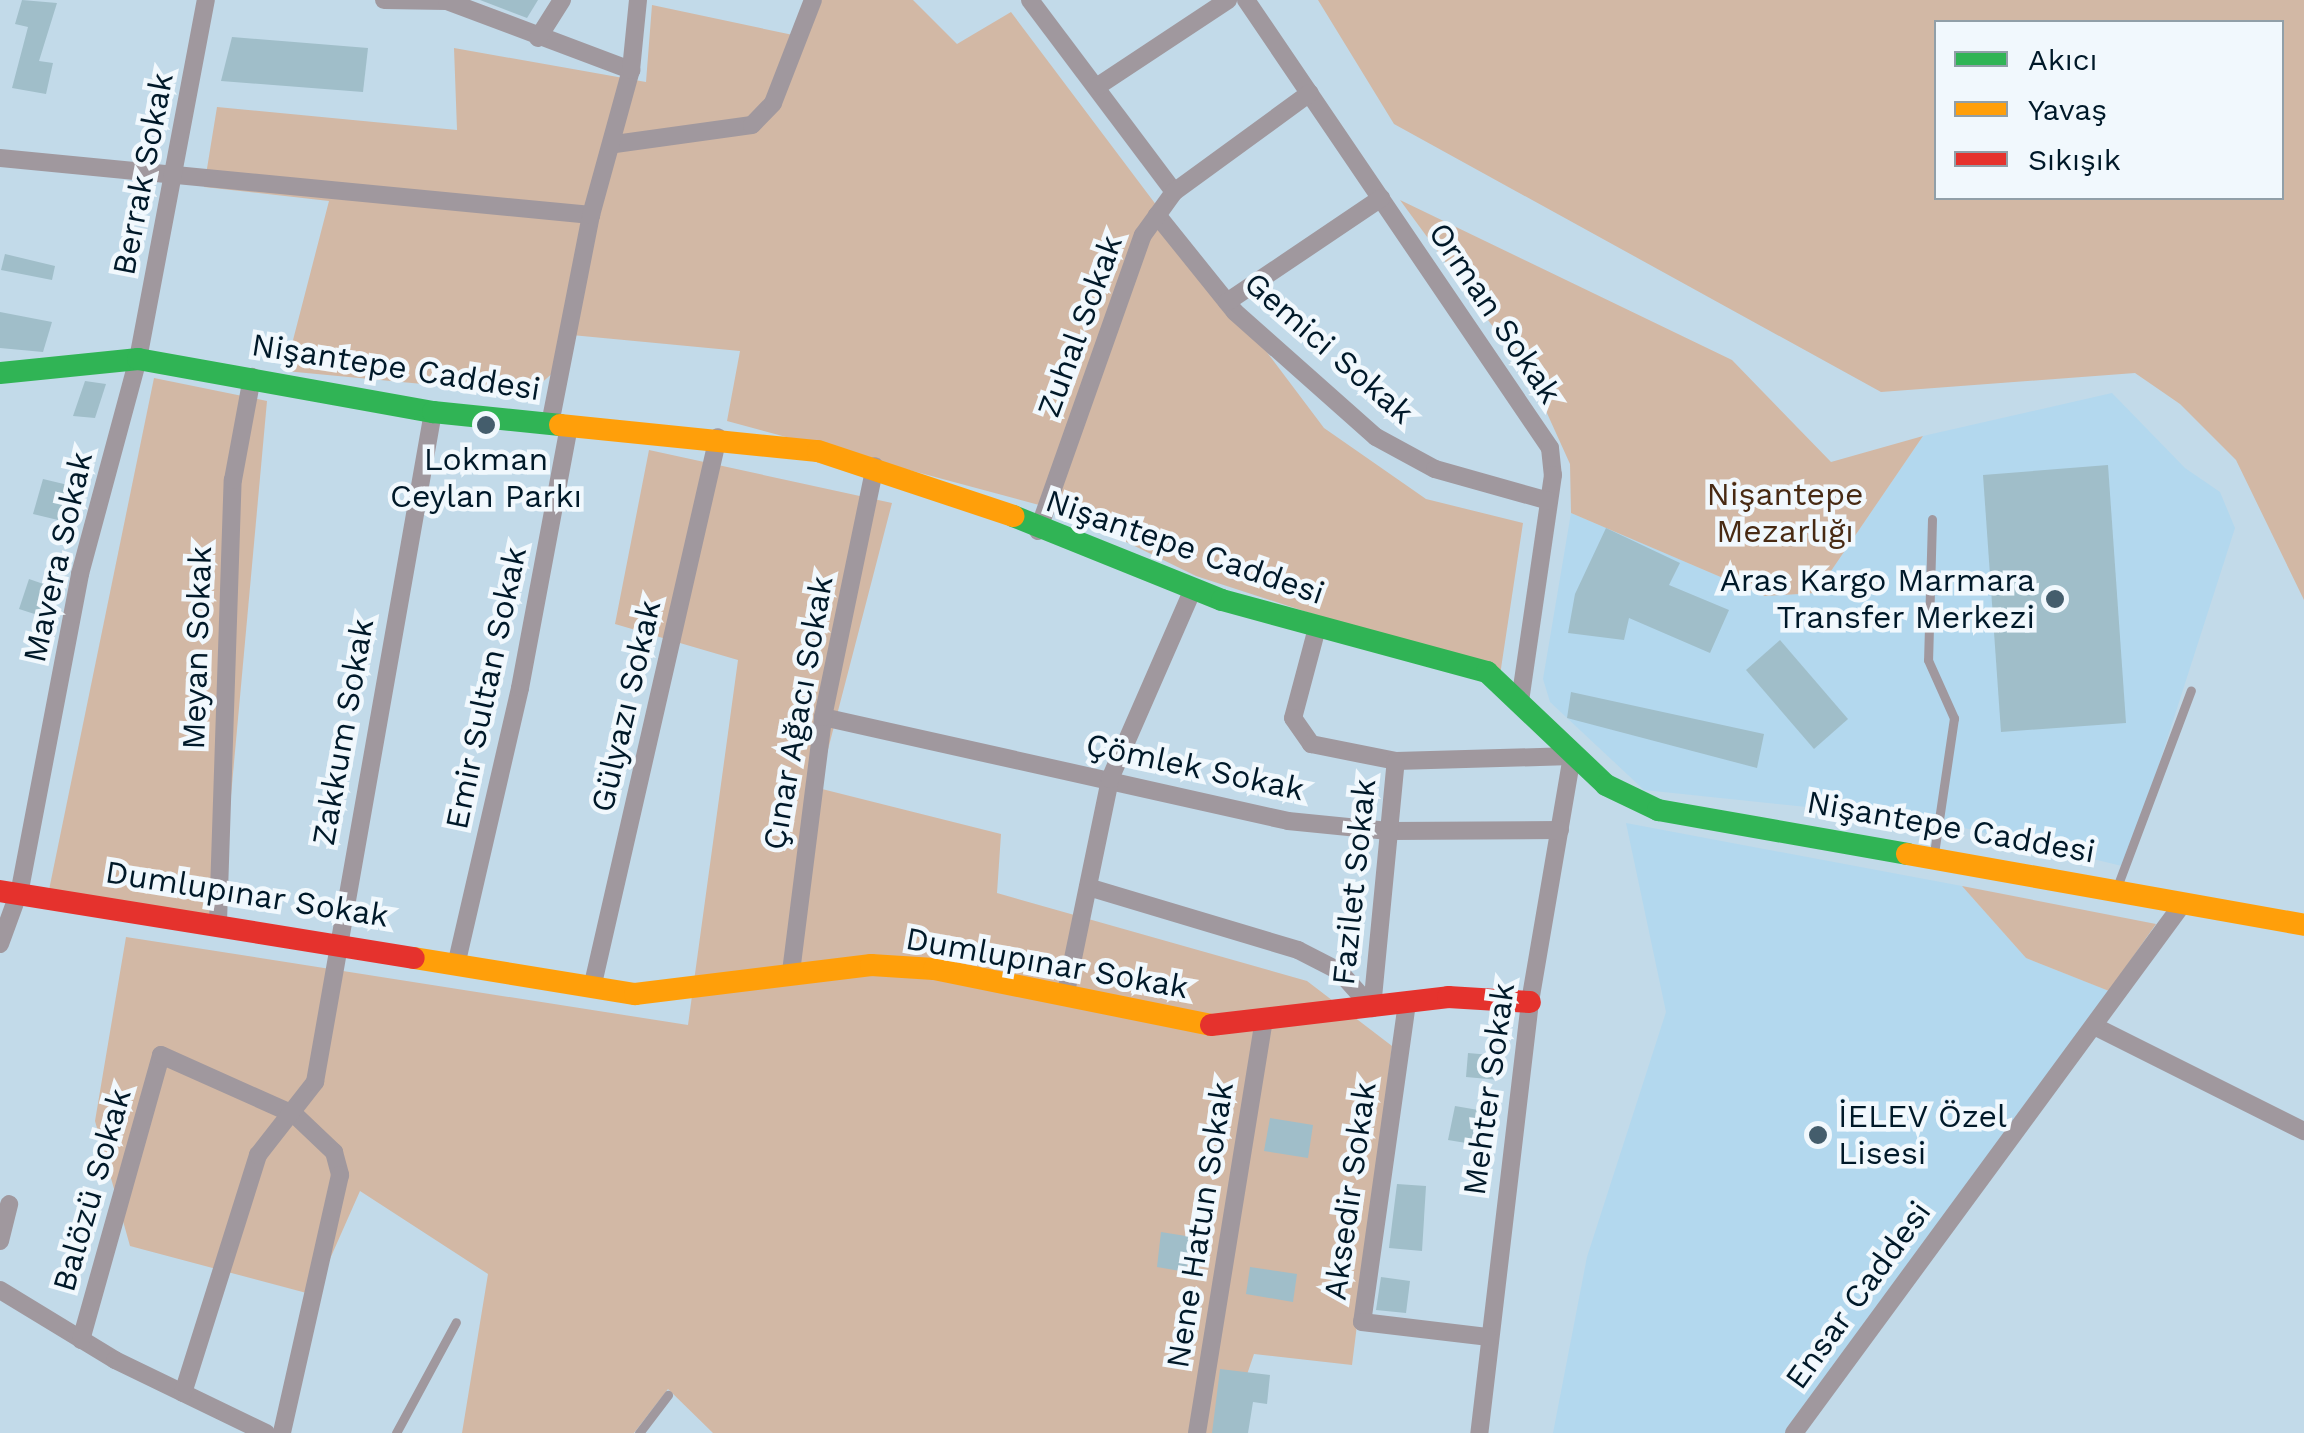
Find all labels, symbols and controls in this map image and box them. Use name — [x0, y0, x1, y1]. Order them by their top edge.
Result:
legend — [1934, 20, 2284, 200]
text: Akıcı — [2028, 42, 2098, 77]
street label: Berrak Sokak — [105, 69, 181, 279]
text: Yavaş — [2028, 92, 2107, 127]
text: Sıkışık — [2028, 142, 2121, 177]
street label: Orman Sokak — [1420, 215, 1570, 411]
street label: Zuhal Sokak — [1029, 229, 1131, 423]
street label: Gemici Sokak — [1236, 264, 1422, 432]
street label: Nişantepe Caddesi — [249, 325, 543, 409]
marker: Lokman Ceylan Parkı — [475, 414, 497, 436]
place label: Lokman Ceylan Parkı — [390, 441, 582, 516]
street label: Mavera Sokak — [15, 448, 101, 666]
park label: Nişantepe Mezarlığı — [1707, 476, 1863, 551]
street label: Nişantepe Caddesi — [1041, 481, 1329, 613]
street label: Emir Sultan Sokak — [437, 543, 535, 833]
street label: Meyan Sokak — [174, 546, 220, 750]
place label: Aras Kargo Marmara Transfer Merkezi — [1720, 562, 2035, 637]
street label: Çınar Ağacı Sokak — [755, 572, 841, 854]
marker: Aras Kargo Marmara Transfer Merkezi — [2044, 588, 2066, 610]
street label: Gülyazı Sokak — [583, 596, 669, 816]
street label: Zakkum Sokak — [304, 616, 382, 848]
street label: Çömlek Sokak — [1082, 725, 1308, 809]
street label: Fazilet Sokak — [1324, 777, 1384, 987]
street label: Nişantepe Caddesi — [1804, 783, 2098, 871]
street label: Dumlupınar Sokak — [102, 853, 392, 935]
street label: Dumlupınar Sokak — [902, 919, 1192, 1007]
street label: Mehter Sokak — [1455, 980, 1523, 1198]
street label: Nene Hatun Sokak — [1158, 1079, 1242, 1371]
street label: Aksedir Sokak — [1316, 1079, 1384, 1303]
street label: Balözü Sokak — [45, 1084, 139, 1296]
place label: İELEV Özel Lisesi — [1838, 1098, 2008, 1173]
marker: İELEV Özel Lisesi — [1807, 1124, 1829, 1146]
street label: Ensar Caddesi — [1777, 1193, 1939, 1397]

